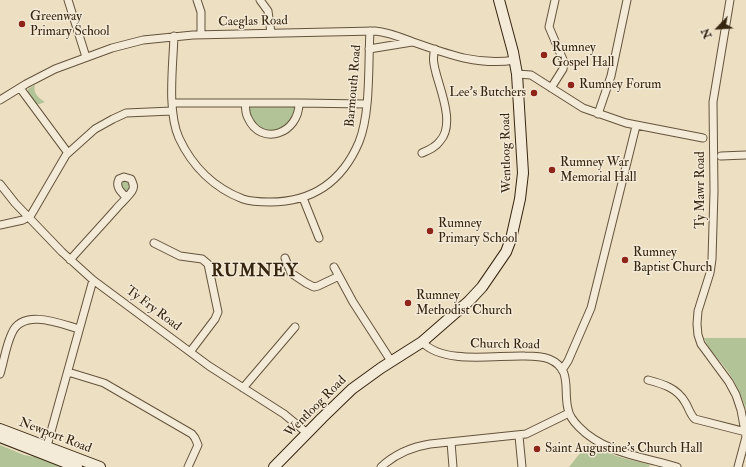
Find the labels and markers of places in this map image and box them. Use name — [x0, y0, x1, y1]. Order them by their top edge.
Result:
place label: Greenway Primary School — [30, 9, 110, 40]
marker: Greenway Primary School — [17, 19, 27, 29]
place label: Rumney Gospel Hall — [552, 40, 614, 71]
marker: Rumney Gospel Hall — [539, 50, 549, 60]
place label: Rumney Forum — [579, 77, 661, 93]
marker: Rumney Forum — [566, 80, 576, 90]
place label: Lee's Butchers — [449, 85, 526, 101]
marker: Lee's Butchers — [529, 88, 539, 98]
place label: Rumney War Memorial Hall — [560, 155, 636, 186]
marker: Rumney War Memorial Hall — [547, 165, 557, 175]
place label: Rumney Primary School — [438, 216, 518, 247]
marker: Rumney Primary School — [425, 226, 435, 236]
place label: Rumney Baptist Church — [633, 245, 712, 276]
marker: Rumney Baptist Church — [620, 255, 630, 265]
place label: Rumney Methodist Church — [416, 288, 512, 319]
marker: Rumney Methodist Church — [403, 298, 413, 308]
place label: Saint Augustine's Church Hall — [545, 441, 703, 457]
marker: Saint Augustine's Church Hall — [532, 444, 542, 454]

